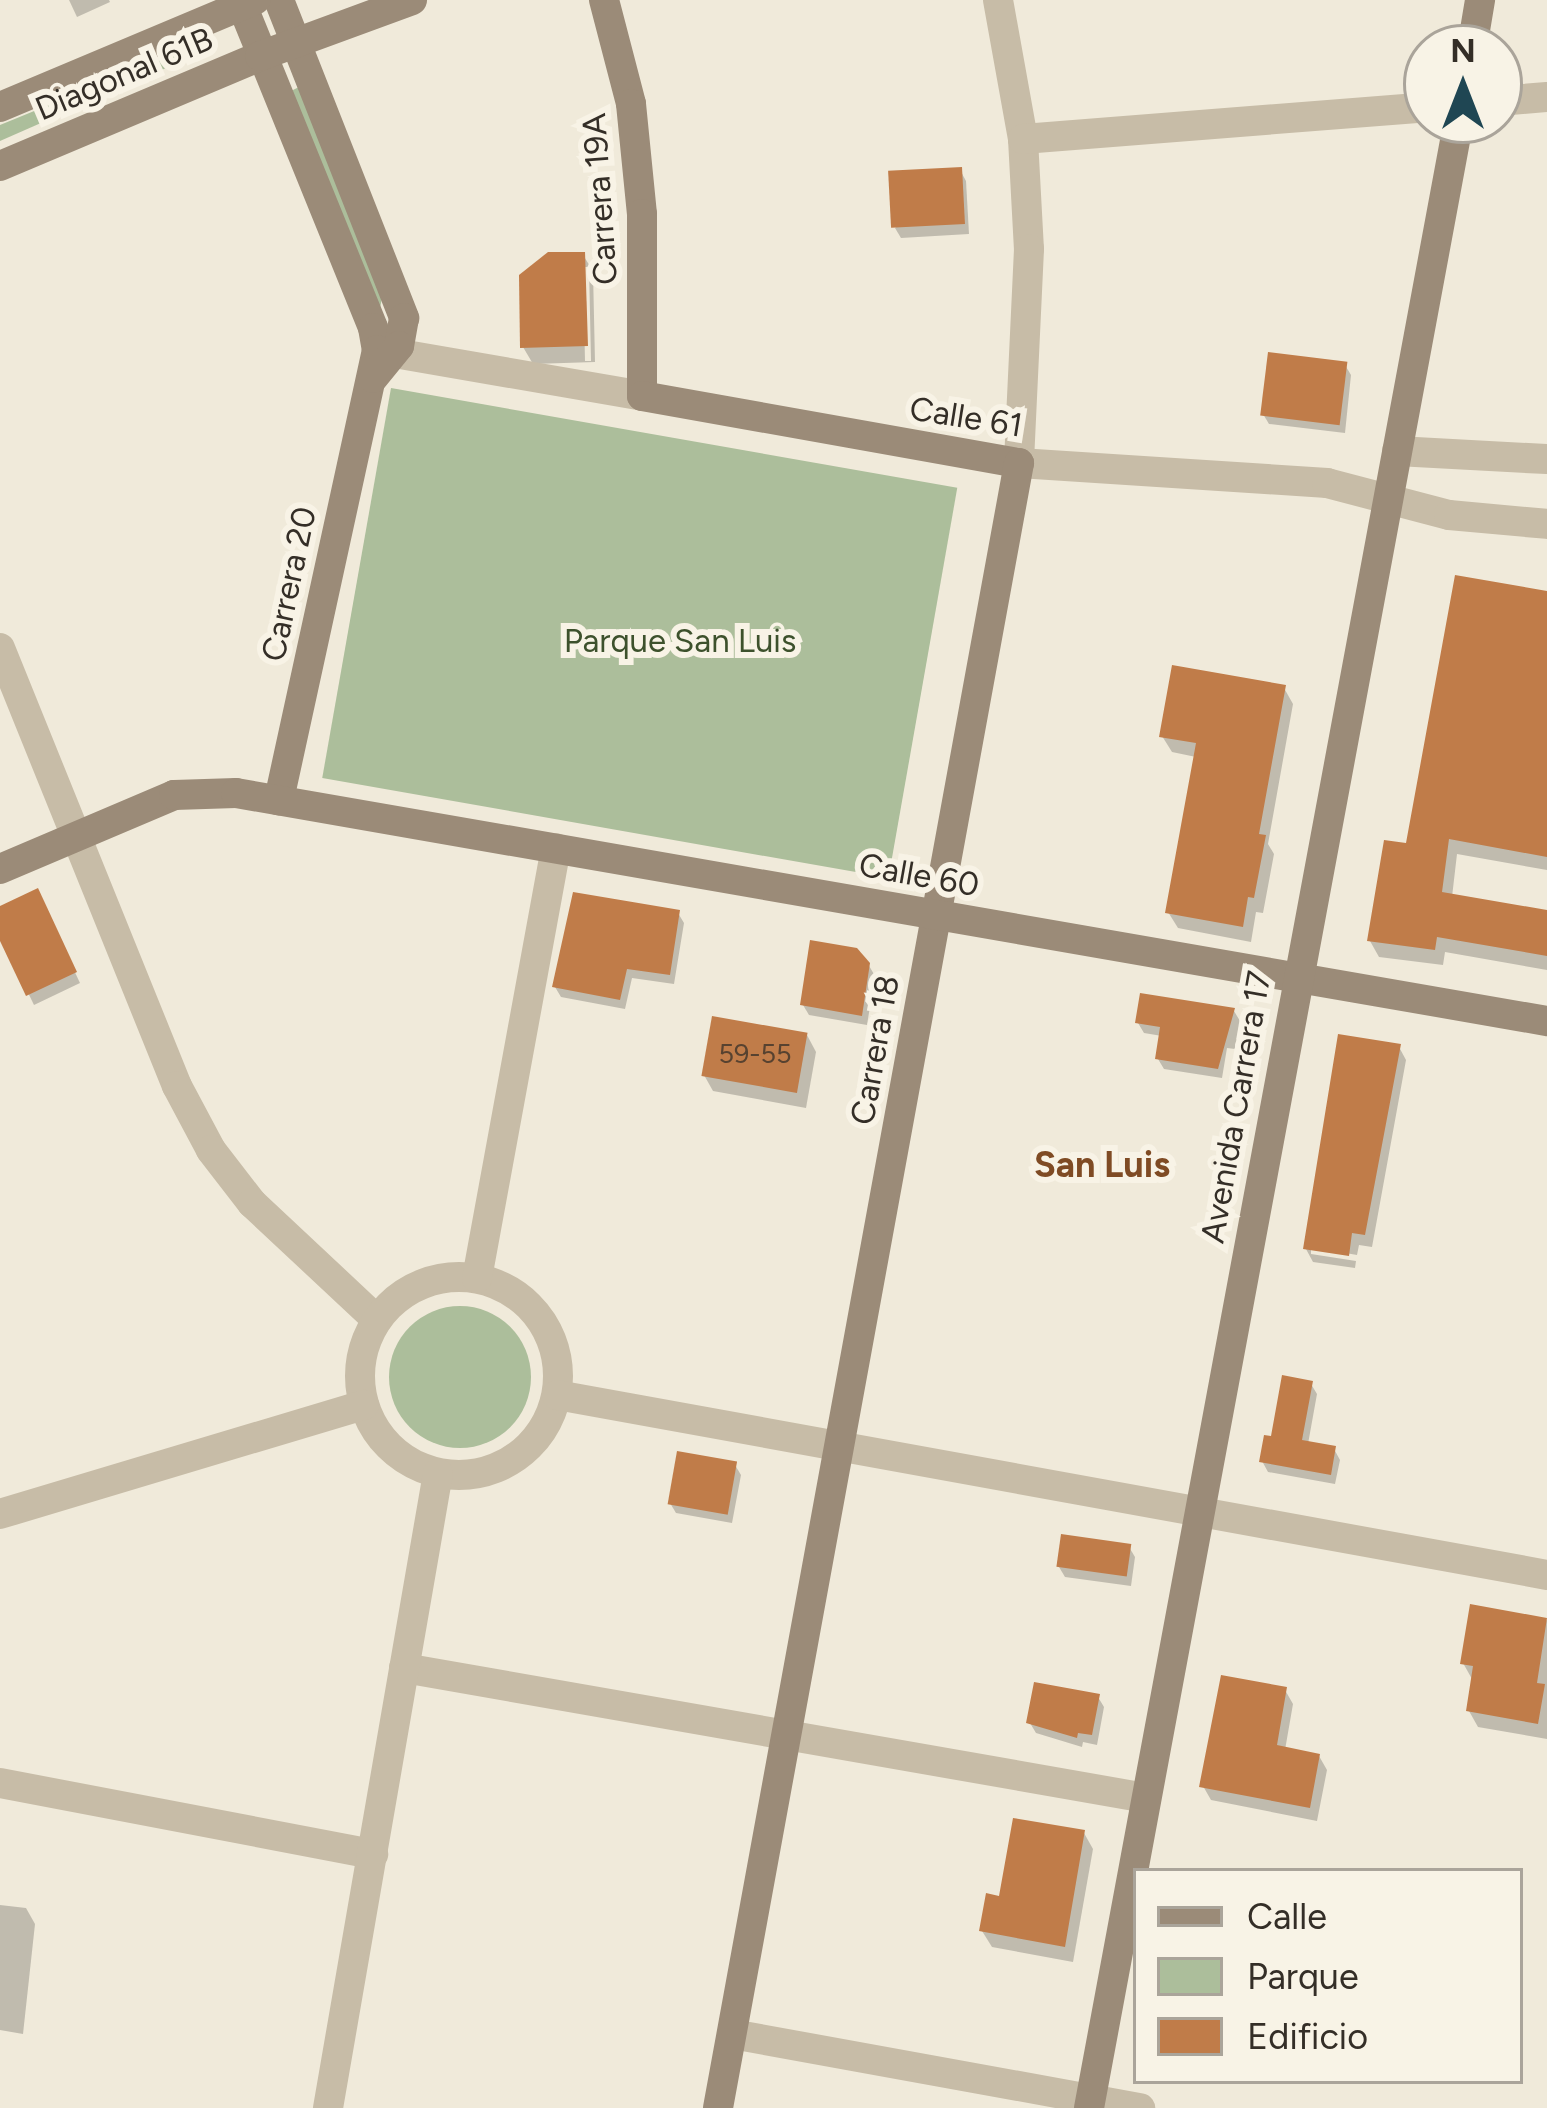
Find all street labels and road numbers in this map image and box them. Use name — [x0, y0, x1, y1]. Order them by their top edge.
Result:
street label: Diagonal 61B — [29, 19, 219, 129]
street label: Carrera 19A — [574, 112, 626, 286]
street label: Calle 61 — [907, 389, 1025, 445]
street label: Carrera 20 — [253, 503, 325, 665]
street label: Calle 60 — [856, 845, 982, 905]
street label: Avenida Carrera 17 — [1193, 968, 1279, 1246]
street label: Carrera 18 — [842, 972, 908, 1128]

